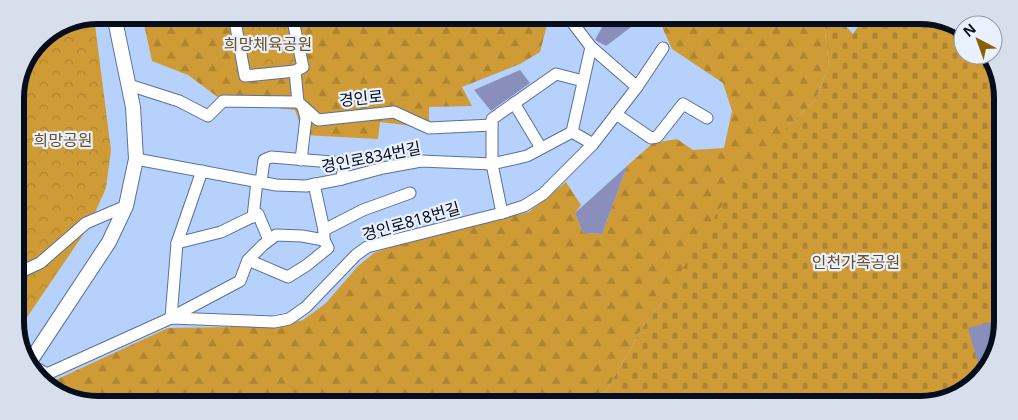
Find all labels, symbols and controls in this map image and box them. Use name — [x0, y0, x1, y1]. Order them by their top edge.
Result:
north arrow — [953, 15, 1003, 65]
text: N — [959, 19, 980, 41]
park label: 희망체육공원 — [224, 33, 312, 55]
street label: 경인로 — [338, 85, 384, 111]
park label: 희망공원 — [34, 129, 92, 151]
street label: 경인로834번길 — [319, 137, 423, 177]
street label: 경인로818번길 — [359, 196, 463, 246]
park label: 인천가족공원 — [812, 251, 900, 273]

